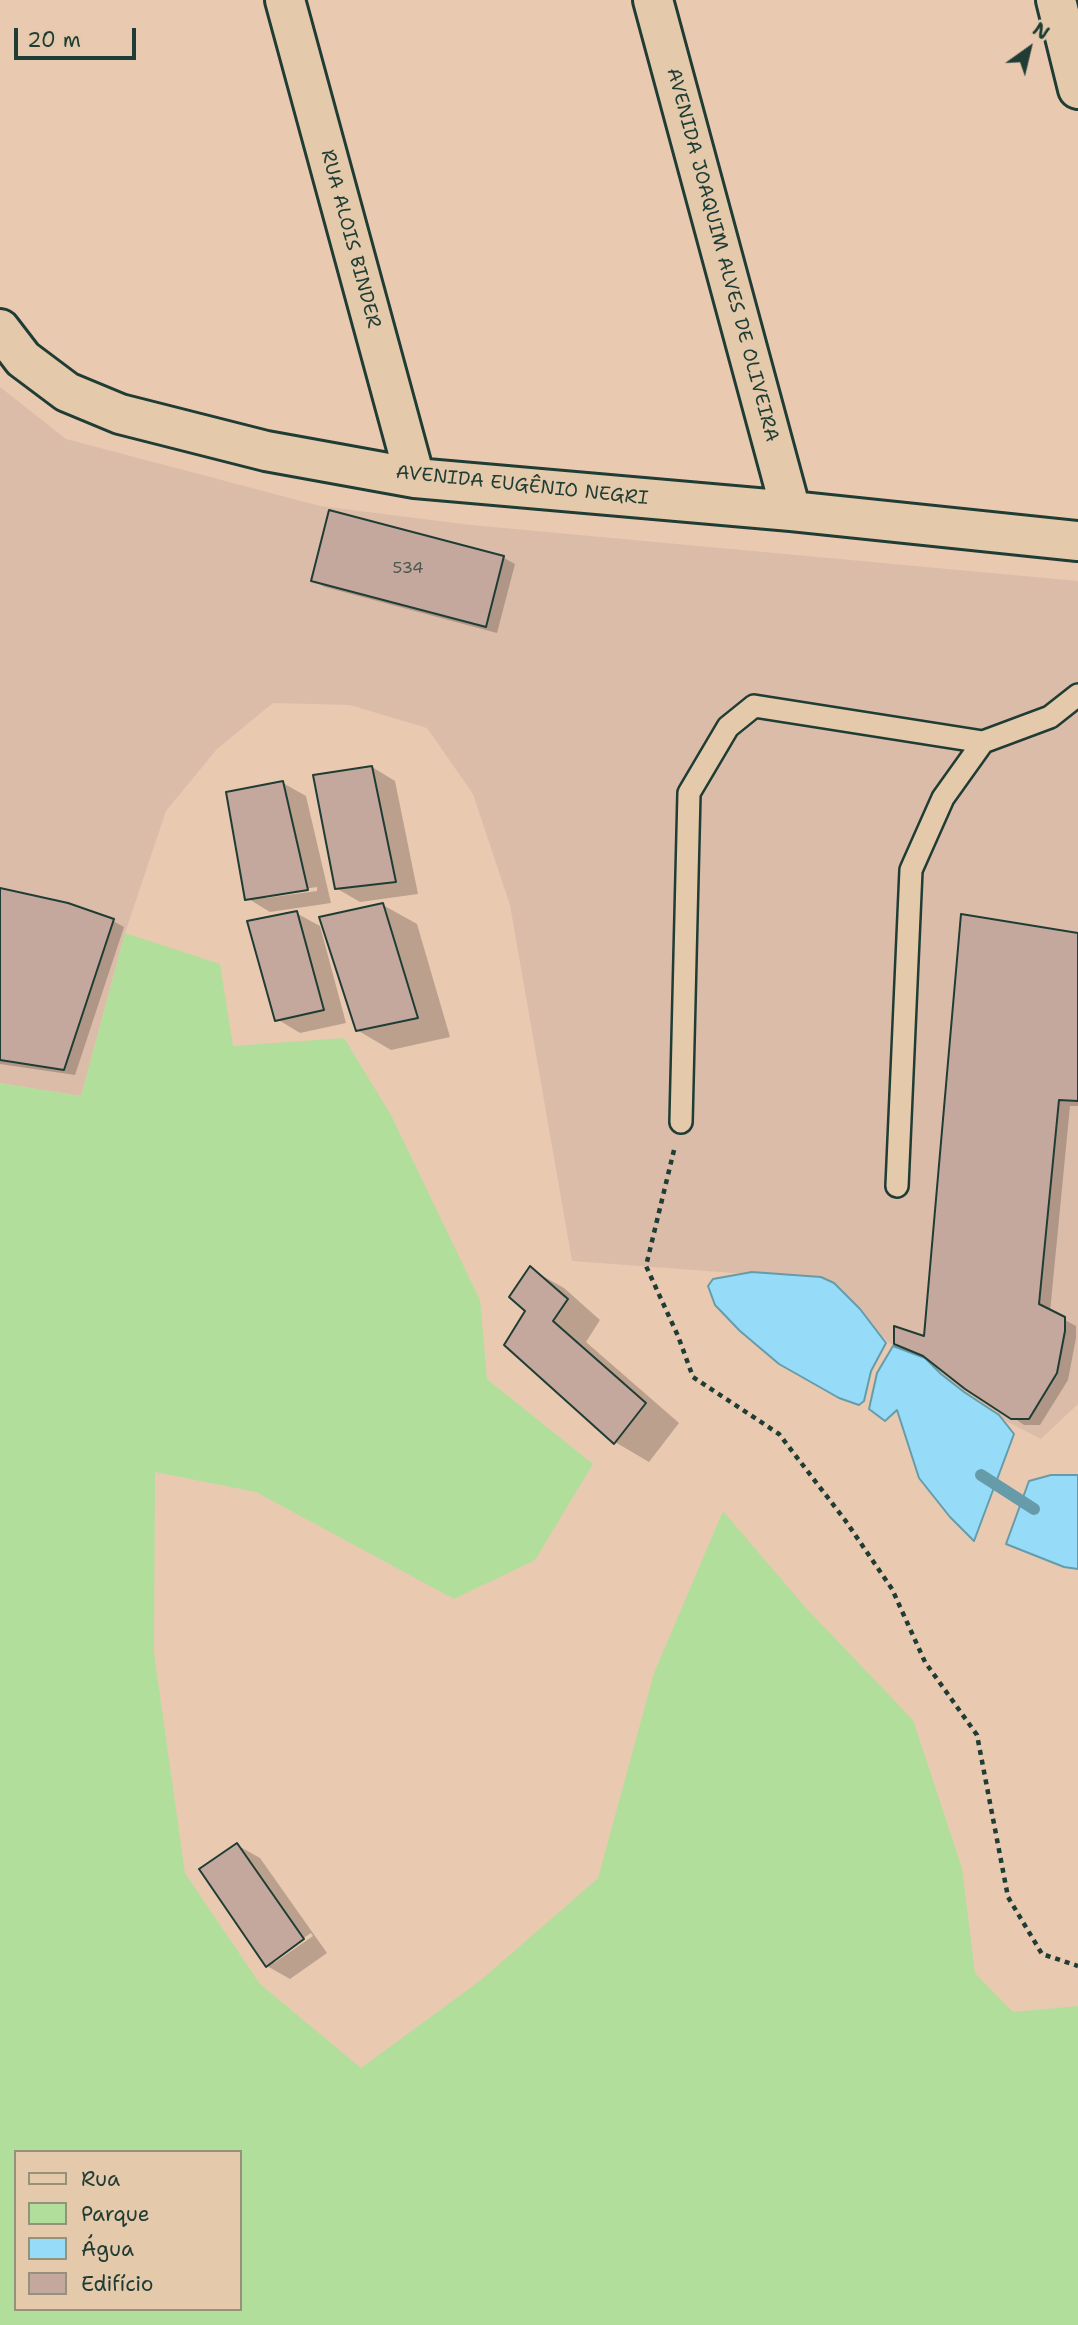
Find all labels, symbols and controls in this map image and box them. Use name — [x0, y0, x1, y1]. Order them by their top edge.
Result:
scale bar — [18, 14, 140, 58]
north arrow — [994, 14, 1064, 84]
text: N — [1028, 17, 1054, 46]
text: 20 m — [27, 26, 81, 54]
street label: AVENIDA JOAQUIM ALVES DE OLIVEIRA — [661, 66, 783, 444]
street label: RUA ALOIS BINDER — [315, 147, 385, 331]
street label: AVENIDA EUGÊNIO NEGRI — [395, 461, 649, 511]
house number: 534 — [393, 559, 423, 579]
legend — [14, 2150, 242, 2311]
text: Rua — [81, 2165, 120, 2193]
text: Parque — [81, 2200, 150, 2228]
text: Água — [81, 2235, 134, 2263]
text: Edifício — [81, 2270, 153, 2298]

